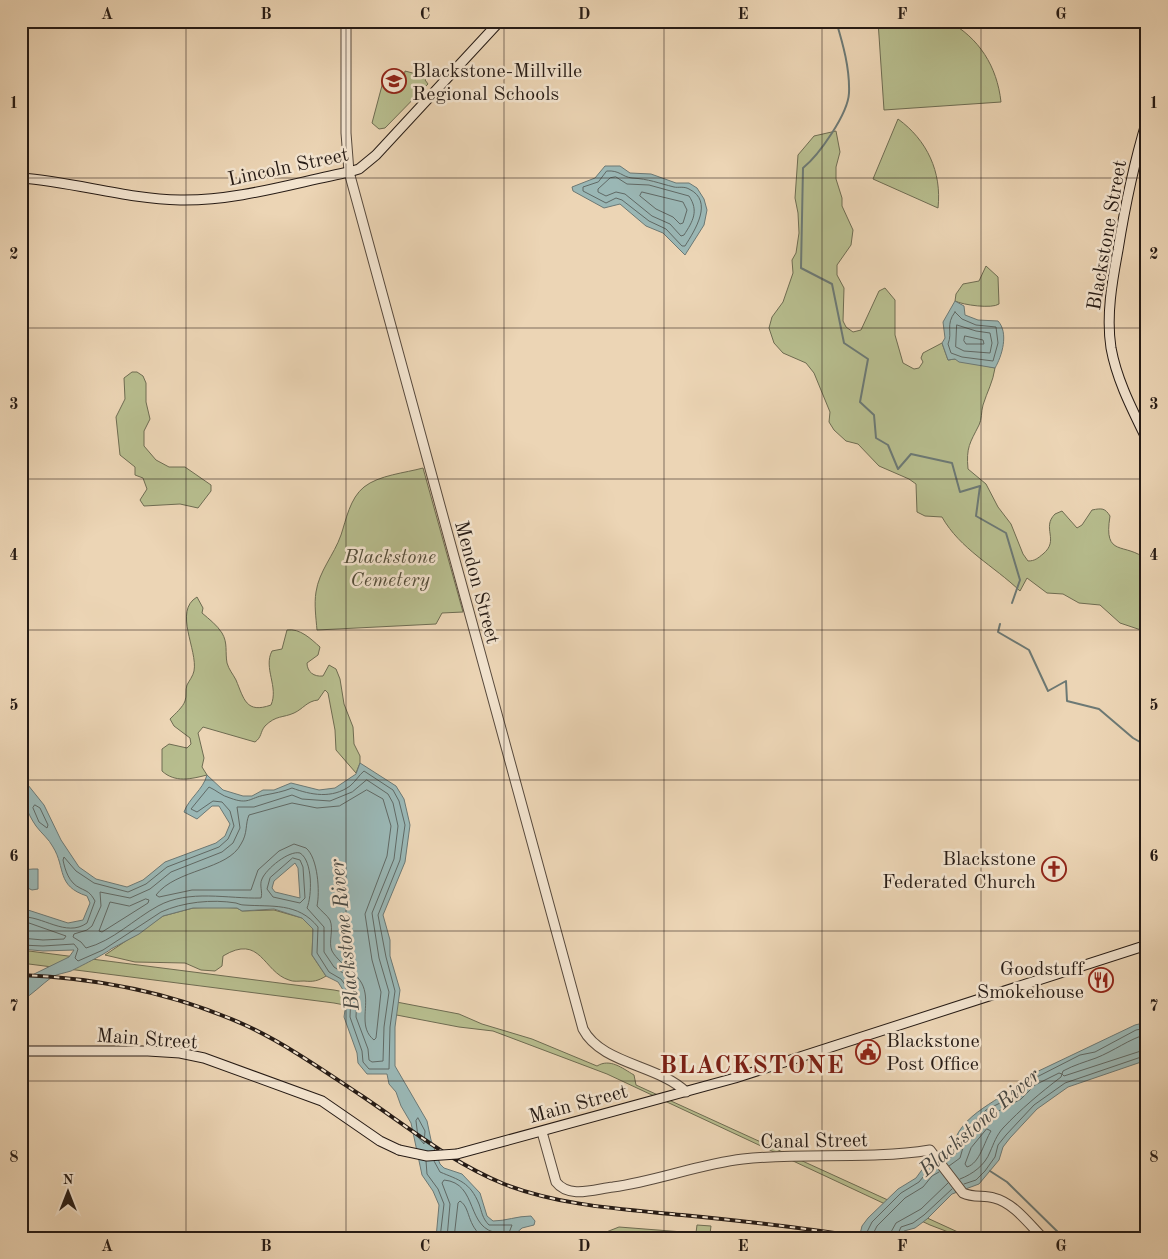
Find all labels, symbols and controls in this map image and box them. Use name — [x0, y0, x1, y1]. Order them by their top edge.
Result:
text: A — [101, 7, 113, 23]
text: B — [260, 7, 272, 23]
text: C — [420, 7, 430, 23]
text: D — [578, 7, 590, 23]
text: E — [737, 7, 749, 23]
text: F — [897, 7, 908, 23]
text: G — [1055, 7, 1067, 23]
place label: Blackstone-Millville Regional Schools — [412, 62, 582, 105]
school or university icon: Blackstone-Millville Regional Schools — [381, 68, 407, 94]
text: 1 — [9, 96, 19, 112]
text: 1 — [1149, 96, 1159, 112]
street label: Lincoln Street — [226, 145, 351, 191]
street label: Blackstone Street — [1085, 159, 1131, 312]
text: 2 — [9, 247, 19, 263]
text: 2 — [1149, 247, 1159, 263]
text: 3 — [9, 397, 19, 413]
text: 3 — [1149, 397, 1159, 413]
street label: Mendon Street — [450, 519, 502, 646]
text: 4 — [9, 548, 19, 564]
park label: Blackstone Cemetery — [343, 548, 436, 591]
text: 4 — [1149, 548, 1159, 564]
text: 5 — [9, 698, 19, 714]
text: 5 — [1149, 698, 1159, 714]
text: 6 — [9, 849, 19, 865]
text: 6 — [1149, 849, 1159, 865]
place label: Blackstone Federated Church — [882, 850, 1036, 893]
church icon: Blackstone Federated Church — [1041, 856, 1067, 882]
water label: Blackstone River — [327, 857, 364, 1013]
place label: Goodstuff Smokehouse — [977, 960, 1085, 1003]
restaurant icon: Goodstuff Smokehouse — [1088, 967, 1114, 993]
text: 7 — [9, 999, 19, 1015]
text: 7 — [1149, 999, 1159, 1015]
street label: Main Street — [96, 1026, 198, 1054]
place label: Blackstone Post Office — [886, 1032, 980, 1075]
public building icon: Blackstone Post Office — [855, 1039, 881, 1065]
district label: BLACKSTONE — [659, 1054, 845, 1079]
water label: Blackstone River — [915, 1065, 1045, 1182]
street label: Main Street — [527, 1082, 630, 1128]
street label: Canal Street — [760, 1131, 868, 1153]
text: 8 — [9, 1150, 19, 1166]
text: 8 — [1149, 1150, 1159, 1166]
north arrow — [42, 1166, 92, 1216]
text: N — [63, 1173, 74, 1187]
text: A — [101, 1239, 113, 1255]
text: B — [260, 1239, 272, 1255]
text: C — [420, 1239, 430, 1255]
text: D — [578, 1239, 590, 1255]
text: E — [737, 1239, 749, 1255]
text: F — [897, 1239, 908, 1255]
text: G — [1055, 1239, 1067, 1255]

